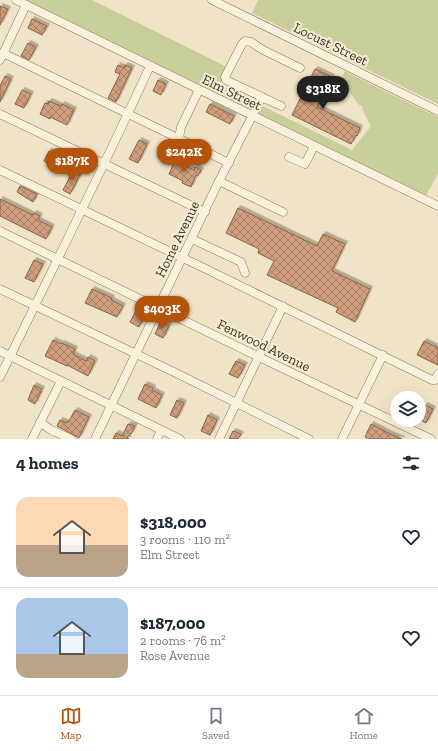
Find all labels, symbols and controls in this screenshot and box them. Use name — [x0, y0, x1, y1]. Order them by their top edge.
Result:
street label: Locust Street — [291, 19, 371, 70]
street label: Elm Street — [199, 71, 265, 114]
pin: $318K — [295, 76, 351, 110]
text: $318K — [306, 81, 340, 96]
pin: $242K — [156, 139, 212, 173]
text: $242K — [166, 144, 202, 159]
pin: $187K — [44, 148, 100, 182]
text: $187K — [55, 153, 89, 168]
street label: Home Avenue — [152, 198, 204, 280]
pin: $403K — [134, 296, 190, 330]
text: $403K — [144, 301, 180, 316]
street label: Fenwood Avenue — [214, 316, 314, 376]
map controls — [390, 391, 426, 427]
button: layers — [390, 391, 426, 427]
icon: filters — [400, 452, 422, 474]
text: 4 homes — [16, 453, 79, 473]
text: $318,000 — [140, 512, 207, 532]
icon: home — [48, 513, 96, 561]
icon: heart — [400, 526, 422, 548]
text: 3 rooms · 110 m² — [140, 532, 230, 547]
text: Elm Street — [140, 547, 200, 562]
text: $187,000 — [140, 613, 205, 633]
icon: home — [48, 614, 96, 662]
icon: heart — [400, 627, 422, 649]
text: 2 rooms · 76 m² — [140, 633, 226, 648]
text: Rose Avenue — [140, 648, 210, 663]
tab: Map — [60, 705, 82, 742]
tab: Saved — [202, 705, 230, 742]
tab: Home — [350, 705, 378, 742]

